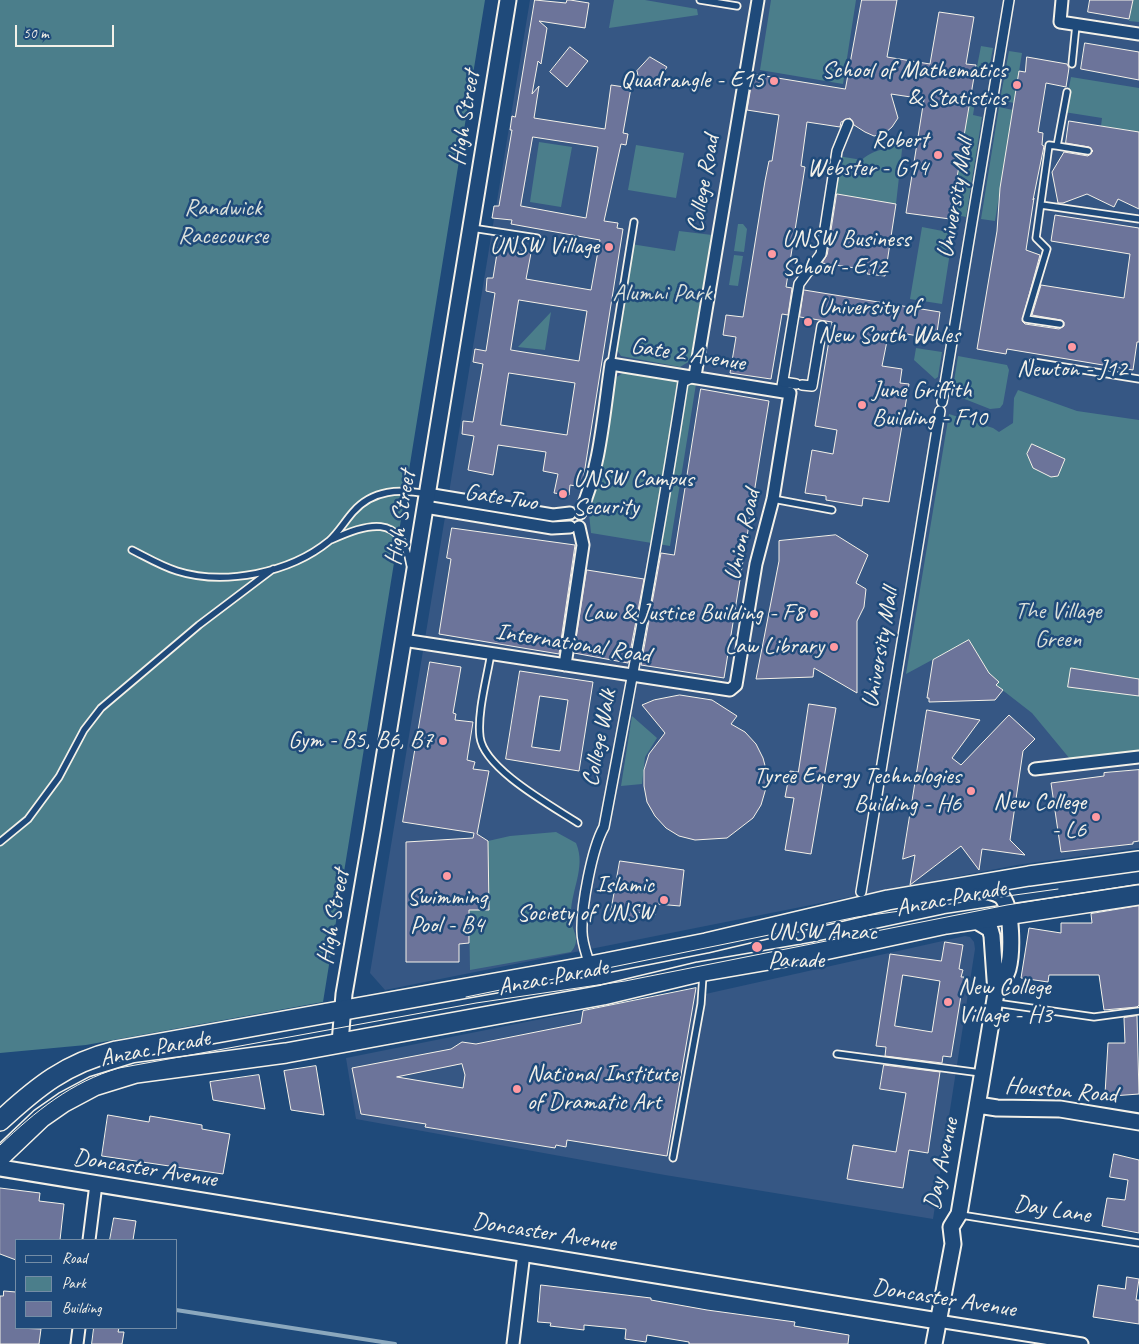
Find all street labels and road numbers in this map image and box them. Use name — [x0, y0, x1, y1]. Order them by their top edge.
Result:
street label: High Street — [443, 68, 487, 168]
street label: College Road — [681, 133, 727, 235]
street label: University Mall — [931, 136, 981, 260]
street label: Gate 2 Avenue — [629, 332, 747, 378]
street label: High Street — [379, 468, 423, 568]
street label: Gate Two — [463, 478, 539, 518]
street label: Union Road — [719, 487, 767, 583]
street label: University Mall — [856, 586, 906, 710]
street label: International Road — [494, 618, 652, 670]
street label: College Walk — [576, 687, 624, 789]
street label: High Street — [312, 867, 356, 967]
street label: Anzac Parade — [893, 874, 1009, 924]
street label: Anzac Parade — [495, 953, 611, 1003]
street label: Anzac Parade — [97, 1024, 213, 1074]
street label: Houston Road — [1004, 1072, 1118, 1110]
street label: Day Avenue — [918, 1116, 966, 1212]
street label: Doncaster Avenue — [71, 1143, 219, 1195]
street label: Day Lane — [1012, 1190, 1092, 1230]
street label: Doncaster Avenue — [470, 1207, 618, 1259]
street label: Doncaster Avenue — [870, 1273, 1018, 1325]

